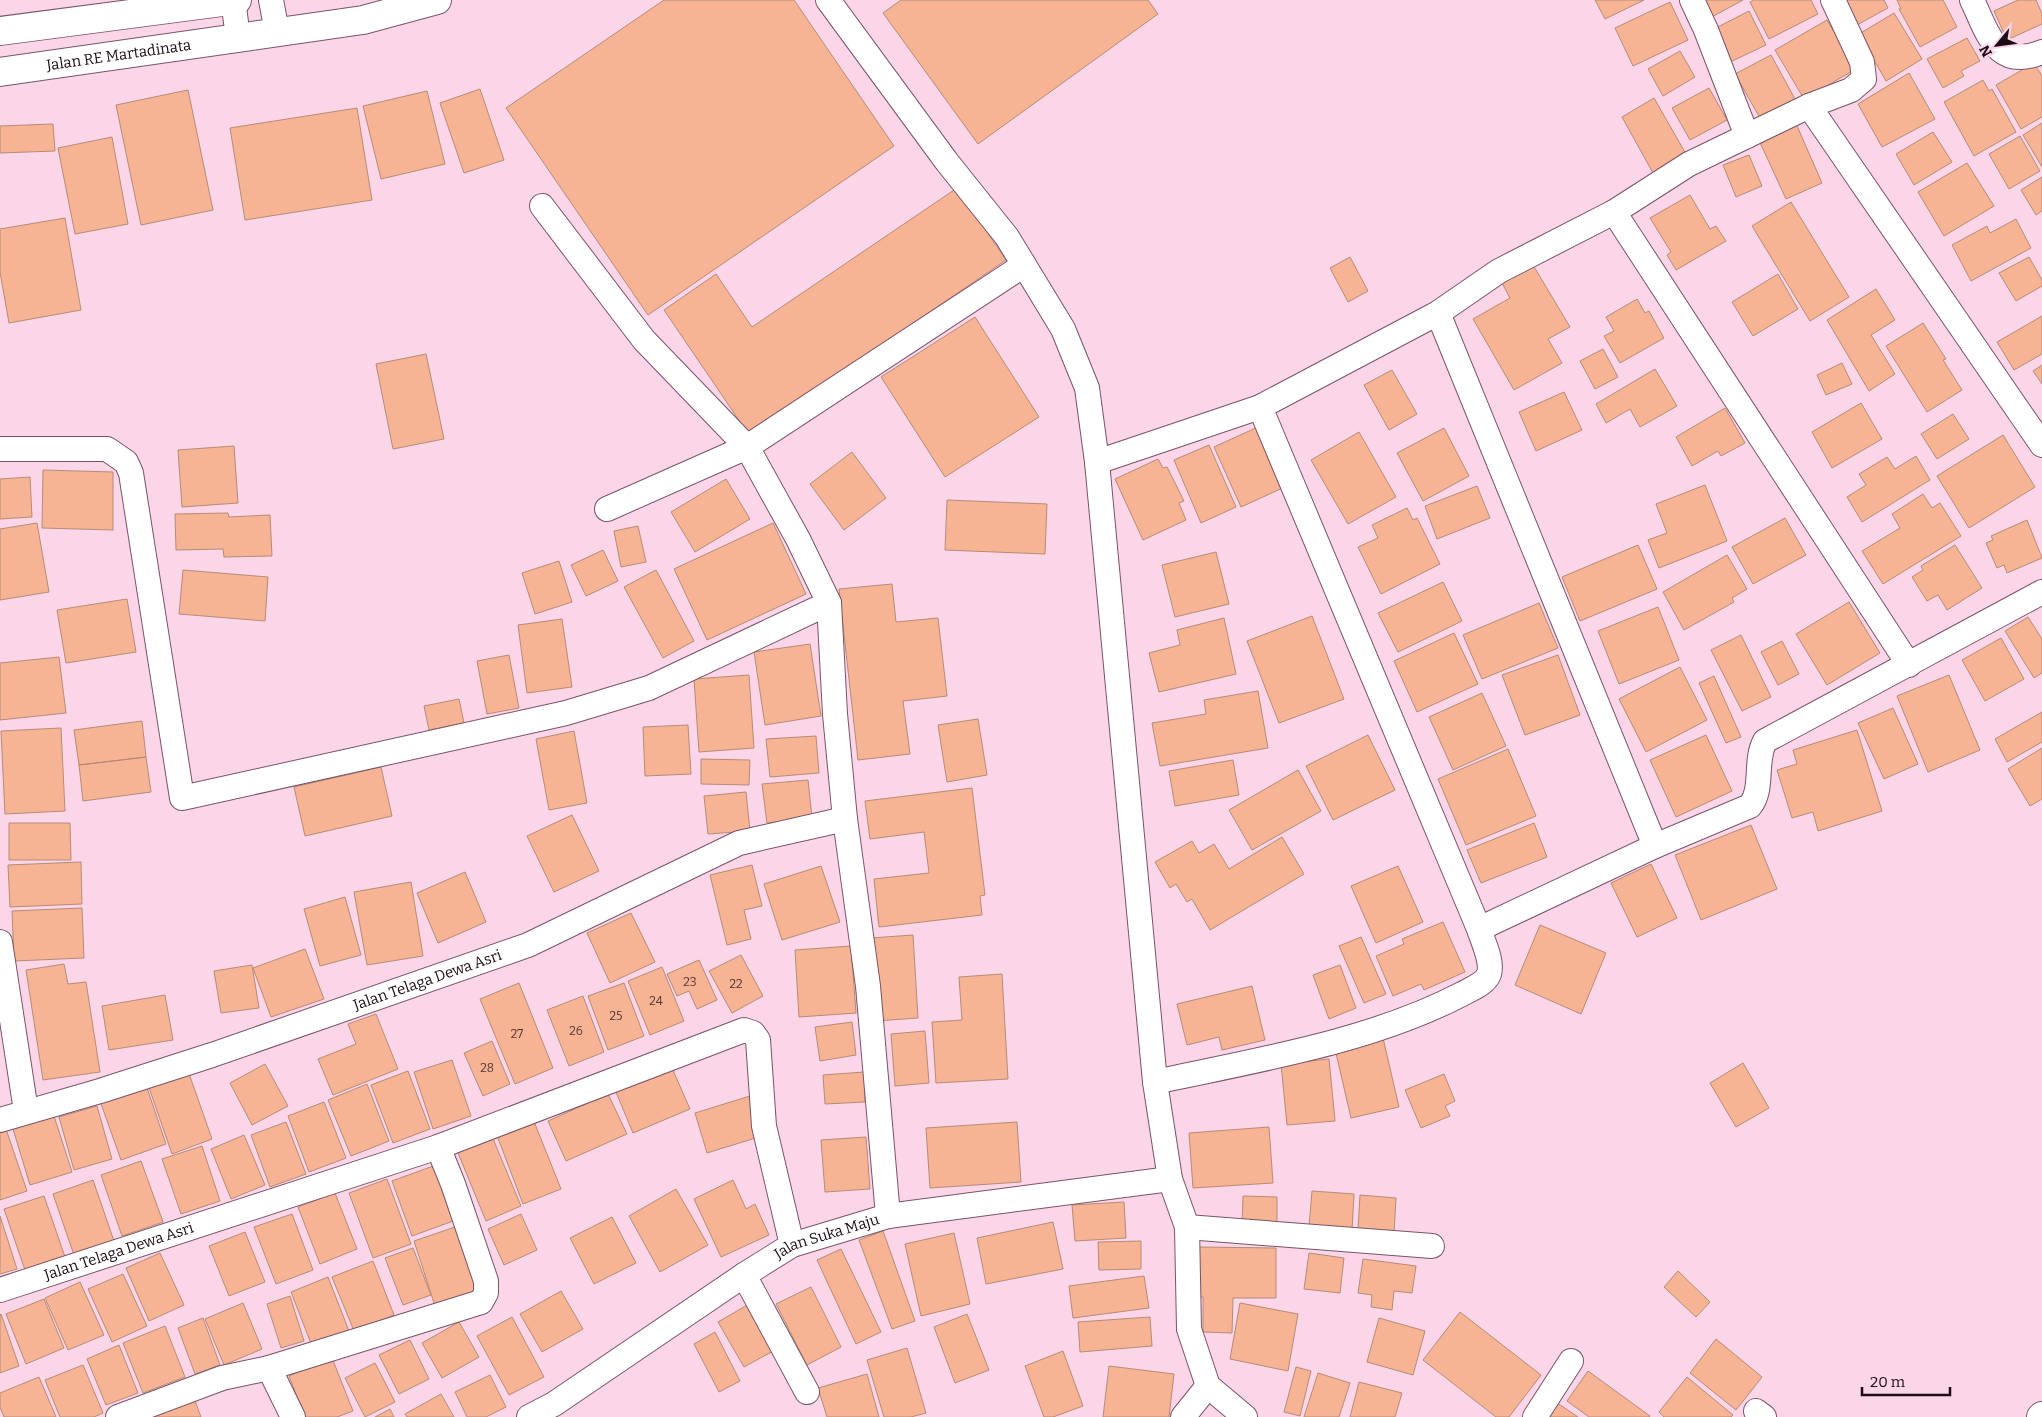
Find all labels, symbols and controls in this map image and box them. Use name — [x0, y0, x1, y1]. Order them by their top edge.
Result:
north arrow — [1972, 20, 2022, 70]
street label: Jalan RE Martadinata — [44, 36, 192, 74]
text: N — [1976, 42, 1996, 60]
street label: Jalan Telaga Dewa Asri — [350, 946, 505, 1014]
house number: 23 — [683, 975, 697, 989]
house number: 22 — [729, 977, 743, 991]
house number: 24 — [649, 994, 663, 1008]
house number: 25 — [610, 1009, 622, 1023]
house number: 26 — [569, 1024, 583, 1038]
house number: 27 — [511, 1027, 523, 1041]
house number: 28 — [480, 1061, 494, 1075]
street label: Jalan Suka Maju — [770, 1210, 881, 1263]
street label: Jalan Telaga Dewa Asri — [41, 1218, 196, 1284]
scale bar — [1862, 1364, 1950, 1396]
text: 20 m — [1870, 1373, 1906, 1391]

